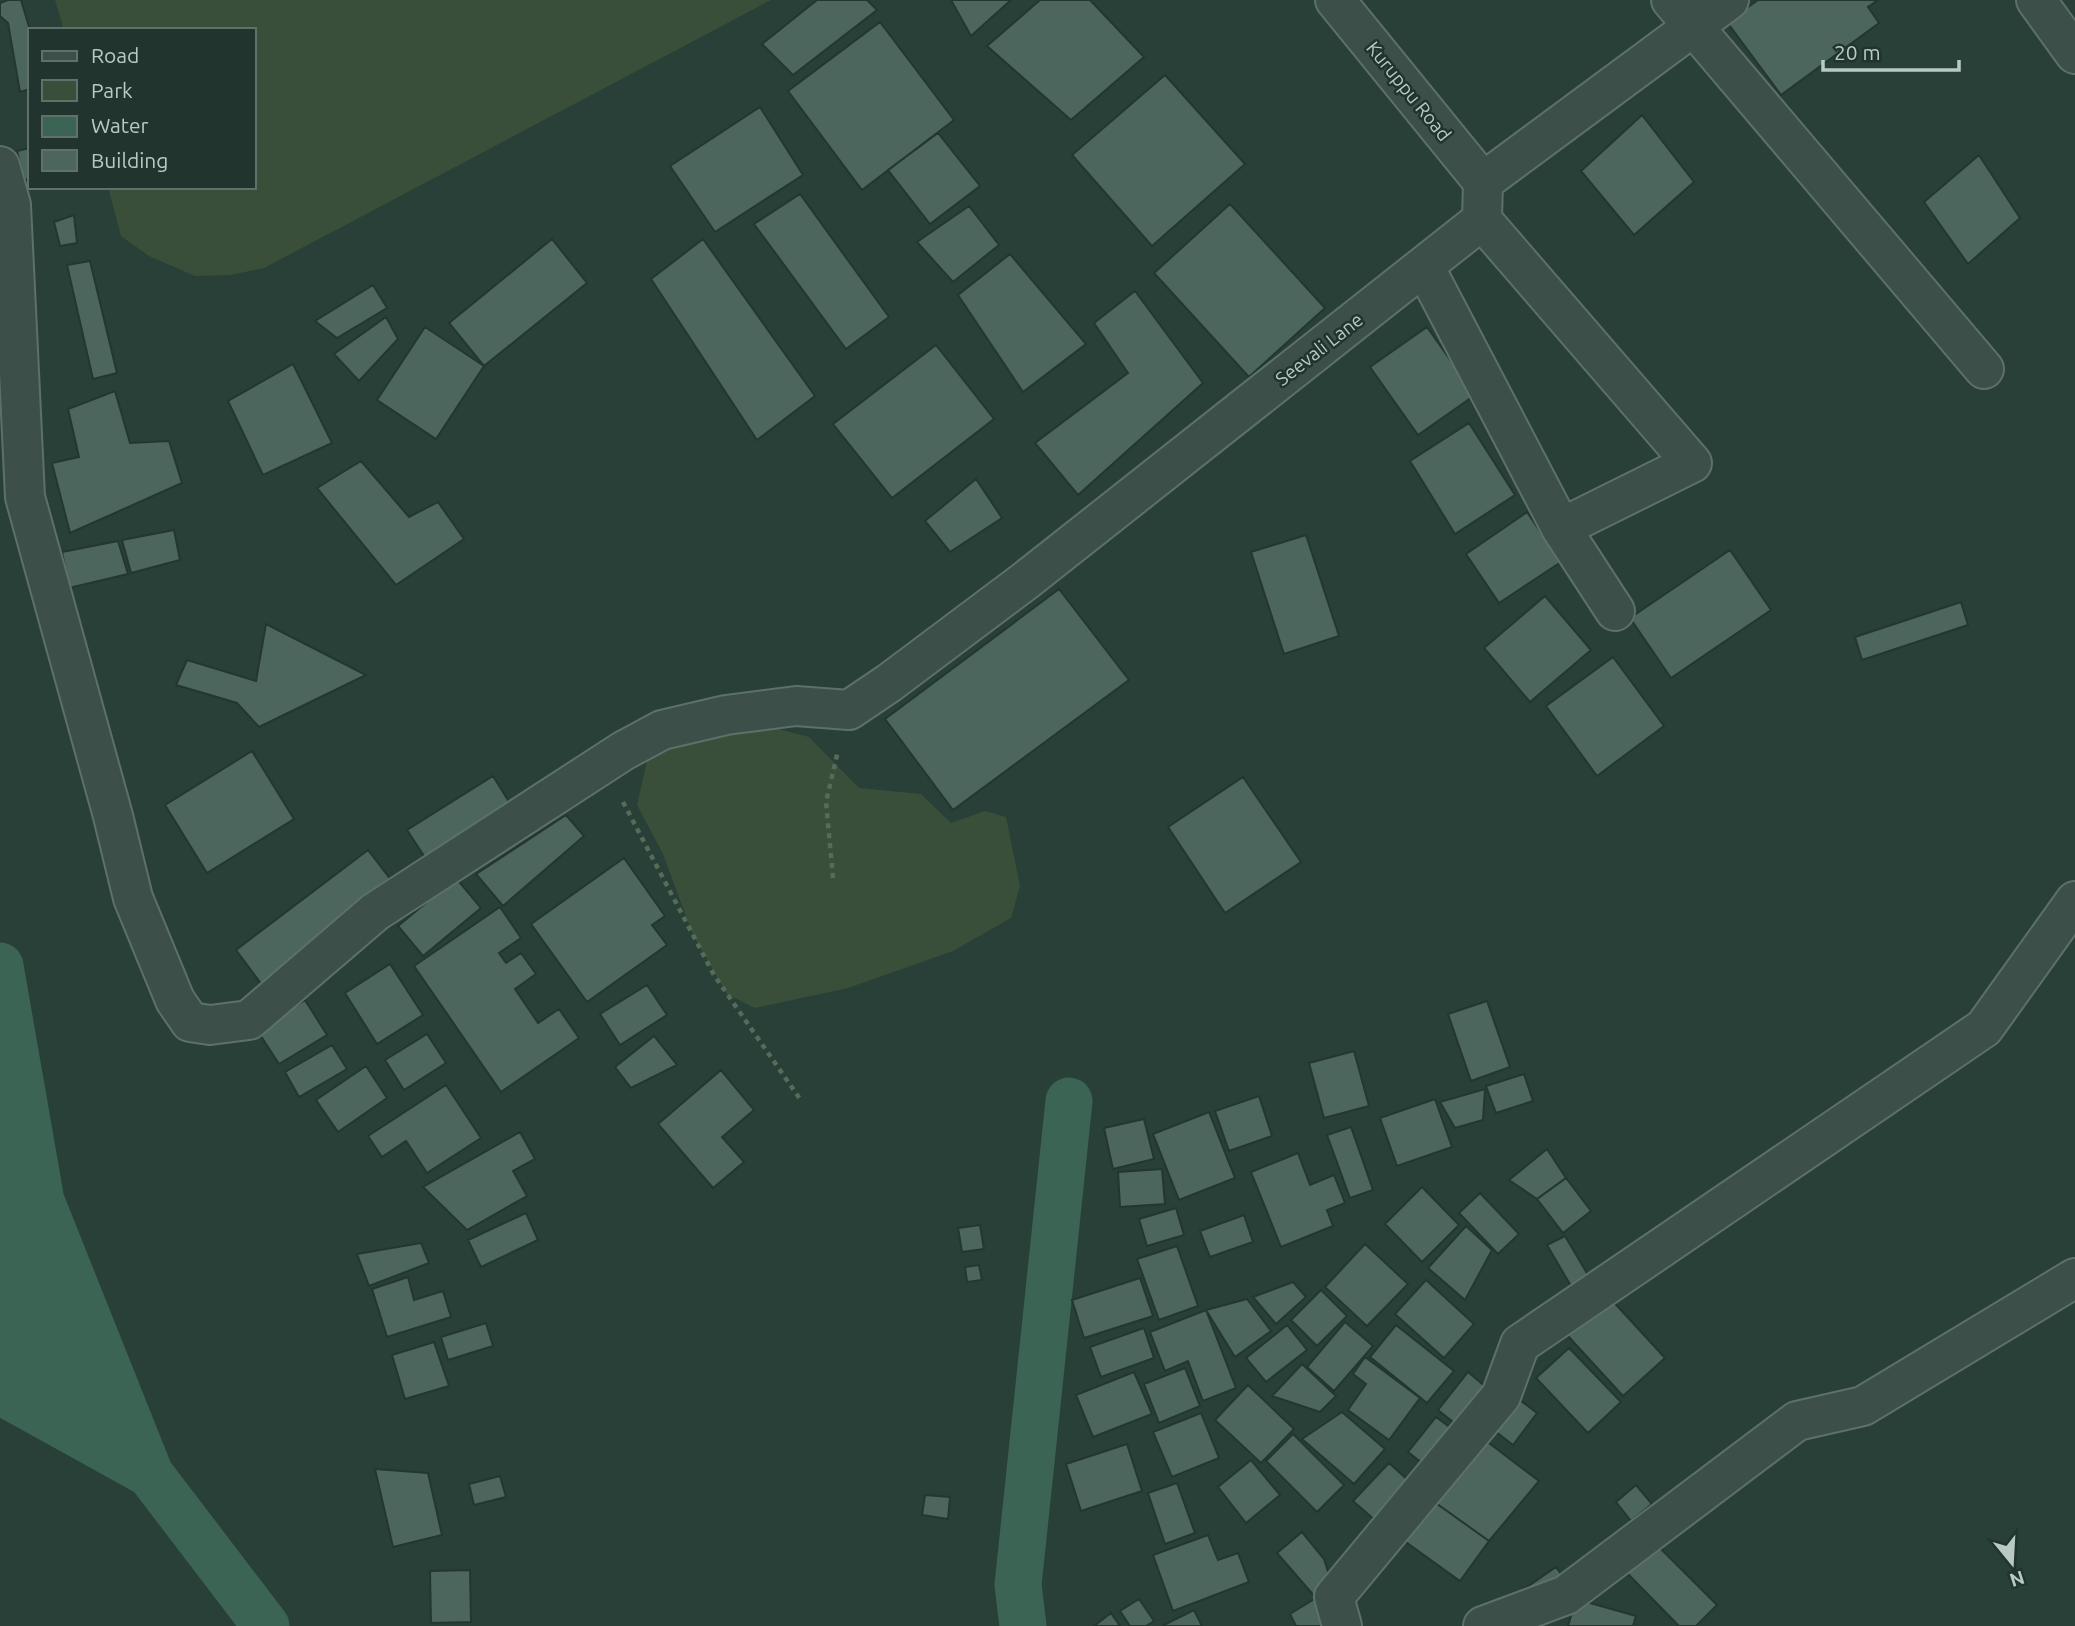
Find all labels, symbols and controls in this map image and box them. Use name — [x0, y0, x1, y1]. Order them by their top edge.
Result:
legend — [28, 28, 256, 189]
scale bar — [1823, 28, 1960, 72]
street label: Kuruppu Road — [1362, 37, 1456, 145]
text: 20 m — [1834, 40, 1881, 64]
text: Road — [91, 43, 139, 67]
text: Park — [91, 78, 133, 102]
text: Water — [91, 113, 149, 137]
text: Building — [91, 148, 168, 172]
street label: Seevali Lane — [1271, 308, 1367, 390]
north arrow — [1977, 1528, 2047, 1598]
text: N — [2007, 1567, 2027, 1592]

